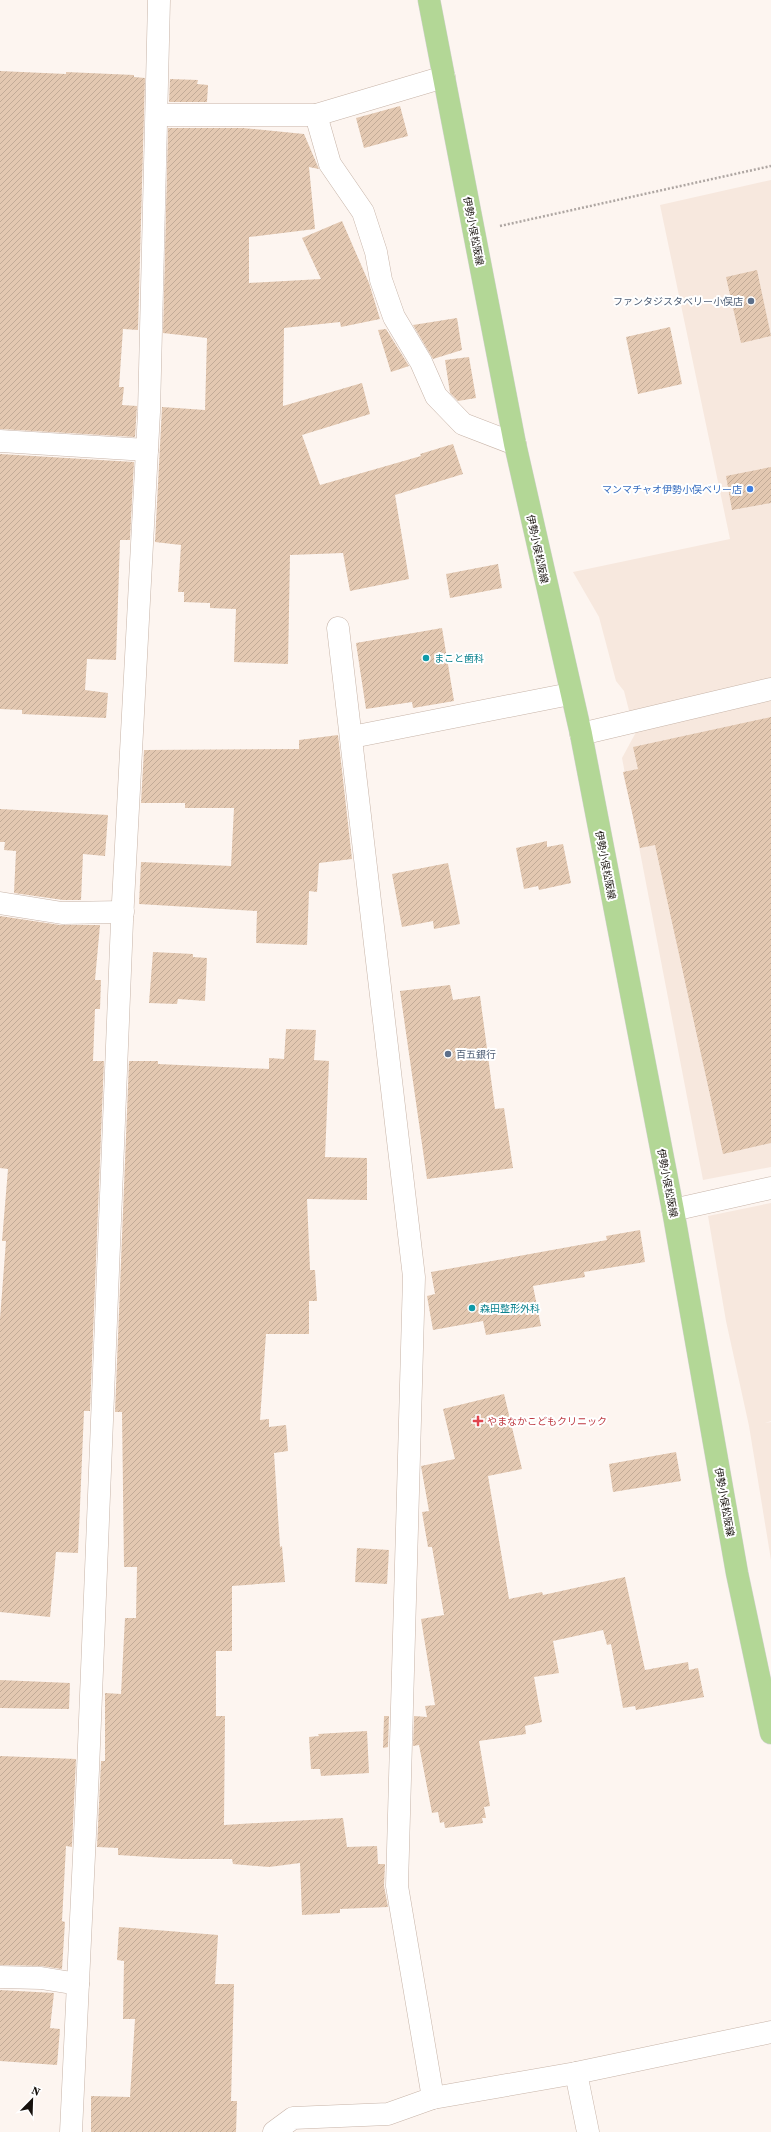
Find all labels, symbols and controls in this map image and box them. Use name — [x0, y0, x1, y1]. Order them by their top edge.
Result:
street label: 伊勢小俣松阪線 — [460, 195, 487, 267]
place label: ファンタジスタベリー小俣店 — [613, 295, 743, 308]
marker: ファンタジスタベリー小俣店 — [746, 296, 756, 306]
place label: マンマチャオ伊勢小俣ベリー店 — [602, 483, 742, 496]
marker: マンマチャオ伊勢小俣ベリー店 — [745, 484, 755, 494]
street label: 伊勢小俣松阪線 — [524, 514, 551, 585]
place label: まこと歯科 — [434, 652, 484, 665]
marker: まこと歯科 — [421, 653, 431, 663]
street label: 伊勢小俣松阪線 — [592, 829, 619, 901]
place label: 百五銀行 — [456, 1048, 496, 1061]
marker: 百五銀行 — [443, 1049, 453, 1059]
street label: 伊勢小俣松阪線 — [654, 1147, 681, 1219]
place label: 森田整形外科 — [480, 1302, 540, 1315]
marker: 森田整形外科 — [467, 1303, 477, 1313]
marker: やまなかこどもクリニック — [472, 1415, 484, 1427]
place label: やまなかこどもクリニック — [487, 1415, 607, 1428]
street label: 伊勢小俣松阪線 — [712, 1466, 737, 1538]
north arrow — [12, 2080, 52, 2120]
text: N — [29, 2083, 42, 2100]

